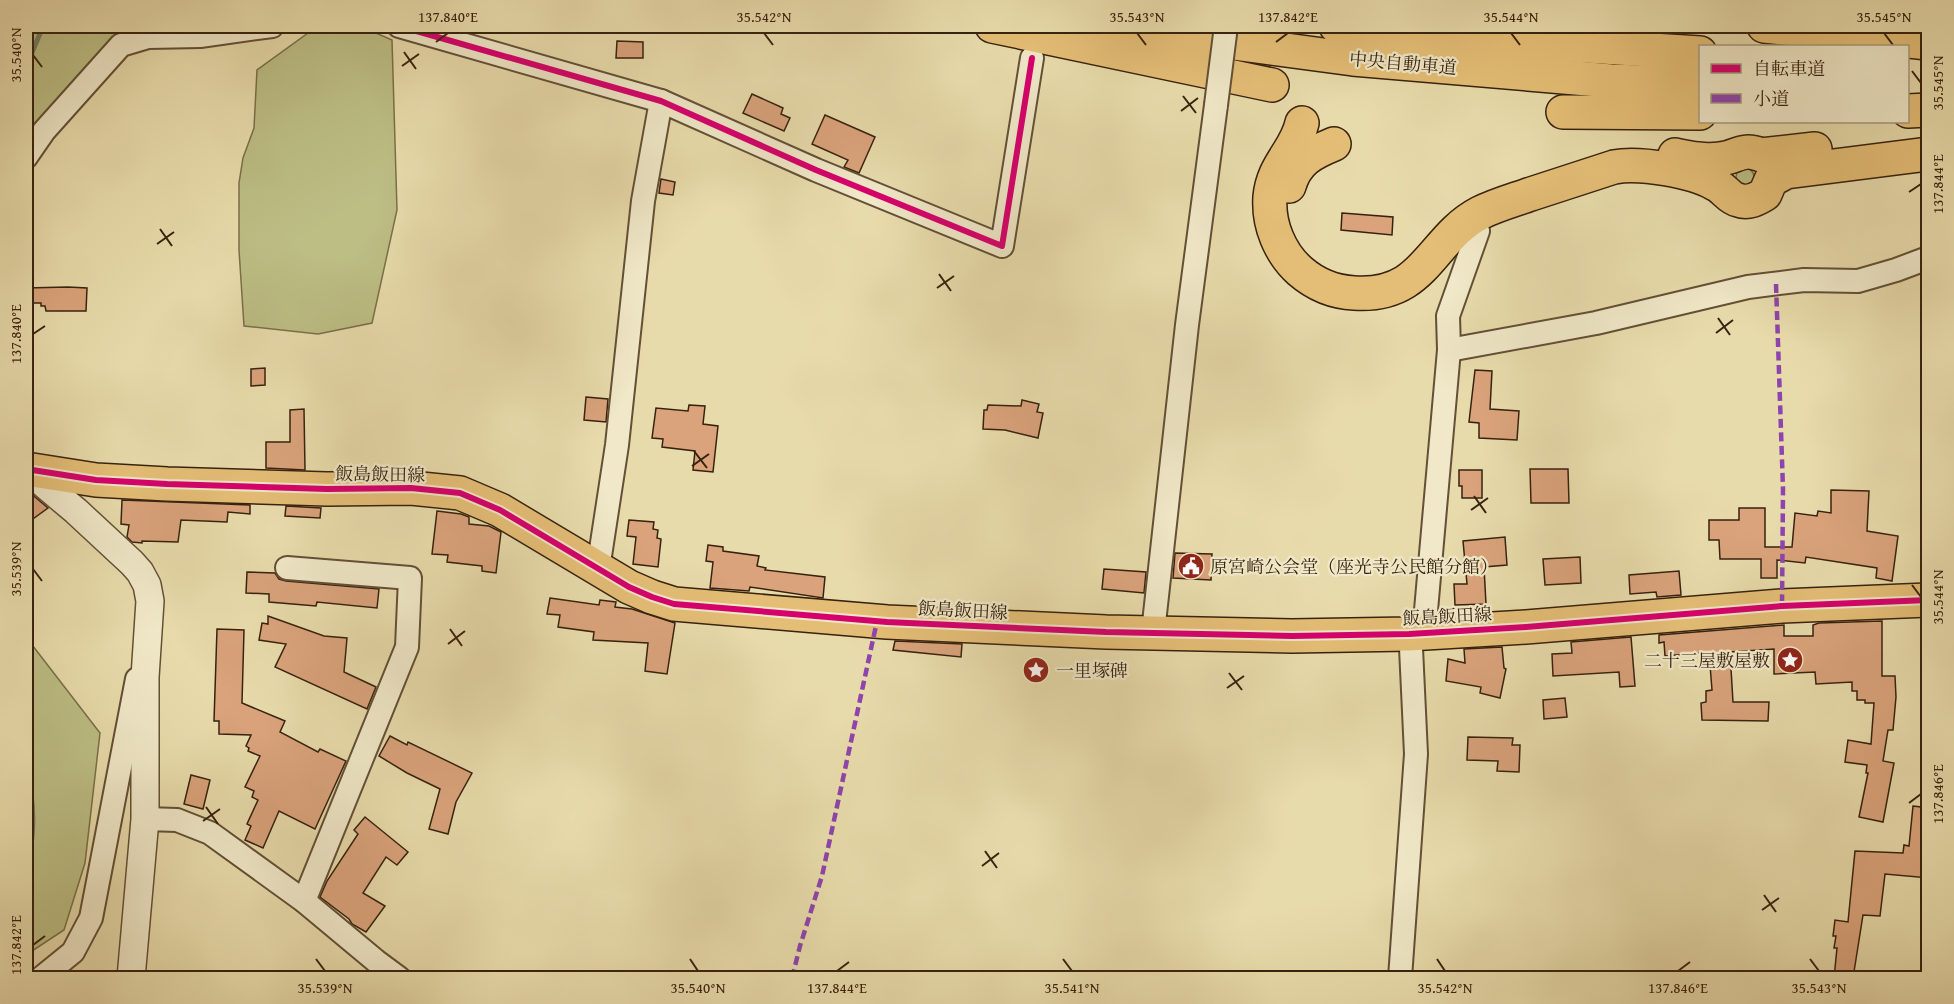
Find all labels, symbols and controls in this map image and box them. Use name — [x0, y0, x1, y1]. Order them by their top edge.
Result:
text: 137.840°E — [418, 6, 478, 27]
text: 35.542°N — [737, 6, 792, 27]
text: 35.543°N — [1110, 6, 1165, 27]
text: 137.842°E — [1258, 6, 1318, 27]
text: 35.544°N — [1484, 6, 1539, 27]
text: 35.545°N — [1857, 6, 1912, 27]
text: 35.540°N — [5, 27, 26, 82]
street label: 中央自動車道 — [1348, 45, 1458, 81]
legend — [1699, 45, 1909, 123]
text: 自転車道 — [1753, 55, 1825, 82]
text: 35.545°N — [1927, 55, 1948, 110]
text: 小道 — [1753, 85, 1789, 112]
text: 137.844°E — [1927, 154, 1948, 214]
text: 137.840°E — [5, 304, 26, 364]
street label: 飯島飯田線 — [335, 460, 425, 488]
text: 35.539°N — [5, 541, 26, 596]
public building icon: 原宮崎公会堂（座光寺公民館分館） — [1176, 551, 1206, 581]
place label: 原宮崎公会堂（座光寺公民館分館） — [1210, 553, 1498, 580]
text: 35.544°N — [1927, 569, 1948, 624]
street label: 飯島飯田線 — [917, 594, 1009, 626]
street label: 飯島飯田線 — [1401, 600, 1493, 632]
place icon: 二十三屋敷屋敷 — [1775, 645, 1805, 675]
place label: 二十三屋敷屋敷 — [1644, 647, 1770, 674]
place icon: 一里塚碑 — [1021, 655, 1051, 685]
place label: 一里塚碑 — [1056, 657, 1128, 684]
text: 137.846°E — [1927, 764, 1948, 824]
text: 137.842°E — [5, 915, 26, 975]
text: 35.539°N — [298, 977, 353, 998]
text: 35.540°N — [671, 977, 726, 998]
text: 137.844°E — [807, 977, 867, 998]
text: 35.541°N — [1045, 977, 1100, 998]
text: 35.542°N — [1418, 977, 1473, 998]
text: 137.846°E — [1648, 977, 1708, 998]
text: 35.543°N — [1792, 977, 1847, 998]

